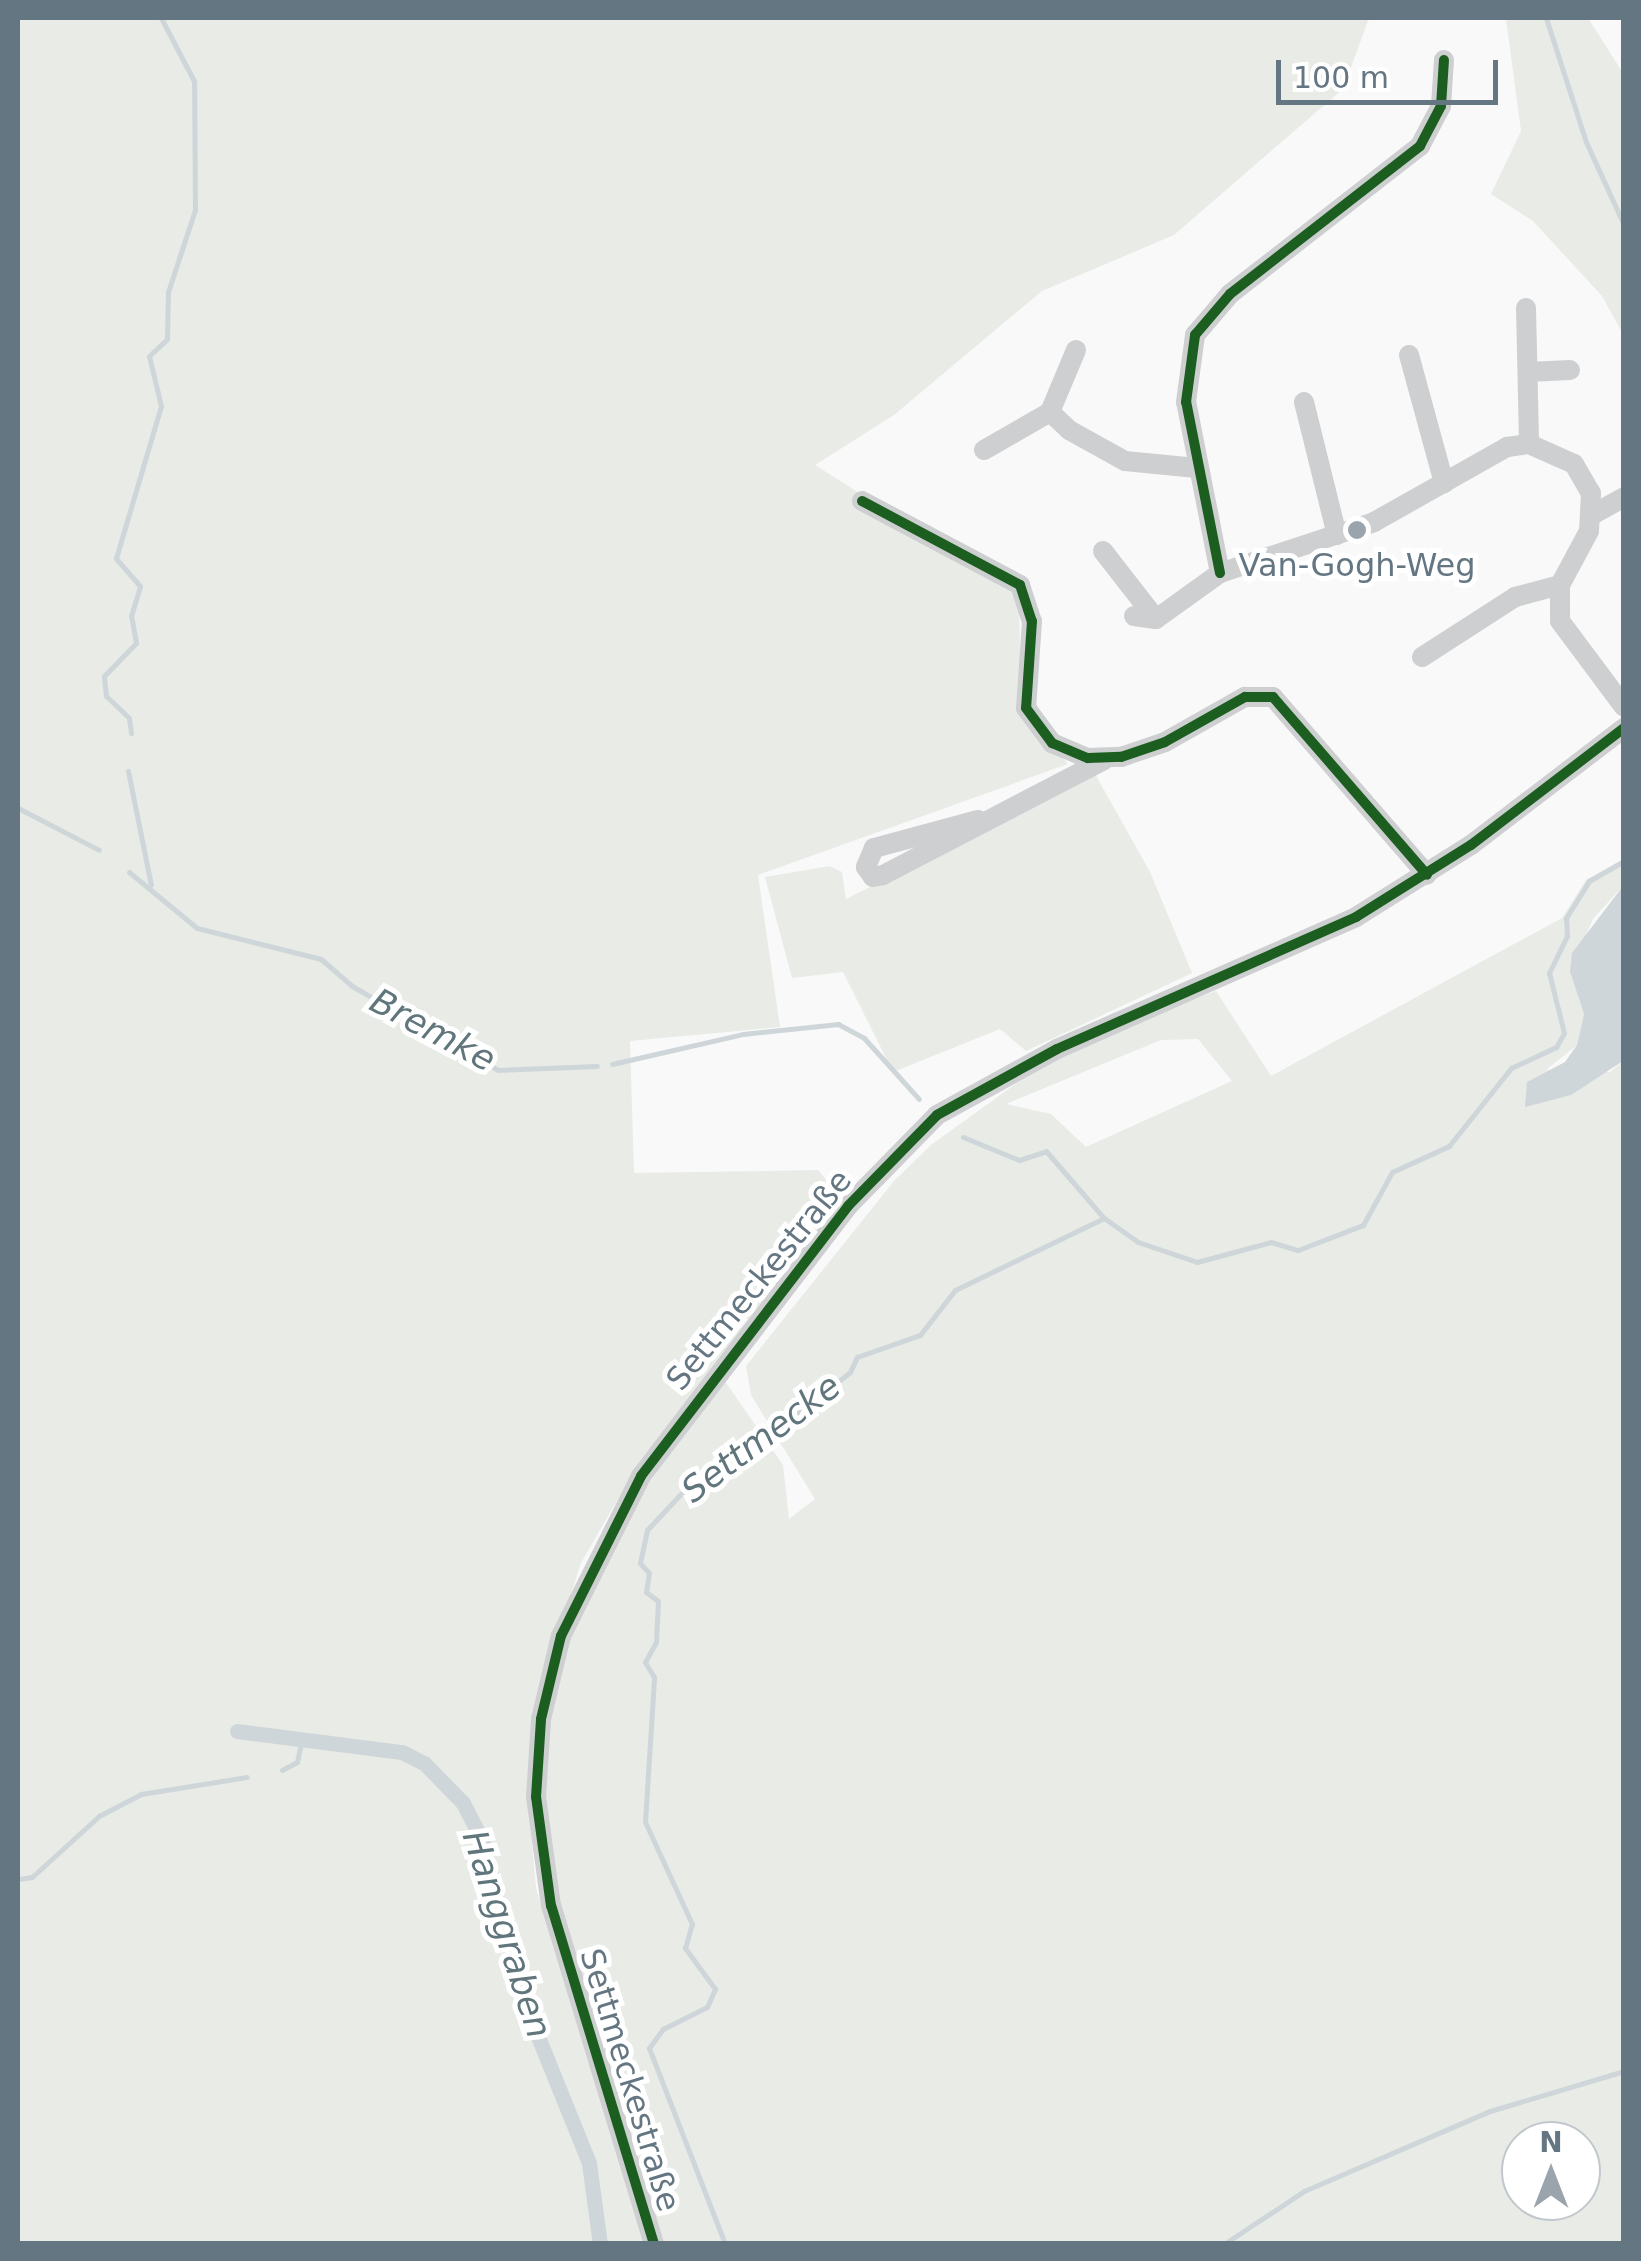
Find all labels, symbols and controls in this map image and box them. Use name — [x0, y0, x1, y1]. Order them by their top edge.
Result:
scale bar — [1281, 40, 1504, 102]
text: 100 m — [1293, 60, 1389, 95]
marker: Van-Gogh-Weg — [1346, 519, 1368, 541]
place label: Van-Gogh-Weg — [1238, 546, 1475, 584]
water label: Bremke — [363, 980, 503, 1080]
street label: Settmeckestraße — [658, 1162, 860, 1398]
water label: Settmecke — [673, 1365, 849, 1511]
water label: Hanggraben — [454, 1825, 560, 2043]
street label: Settmeckestraße — [572, 1944, 688, 2216]
north arrow — [1501, 2121, 1601, 2221]
text: N — [1539, 2126, 1563, 2159]

